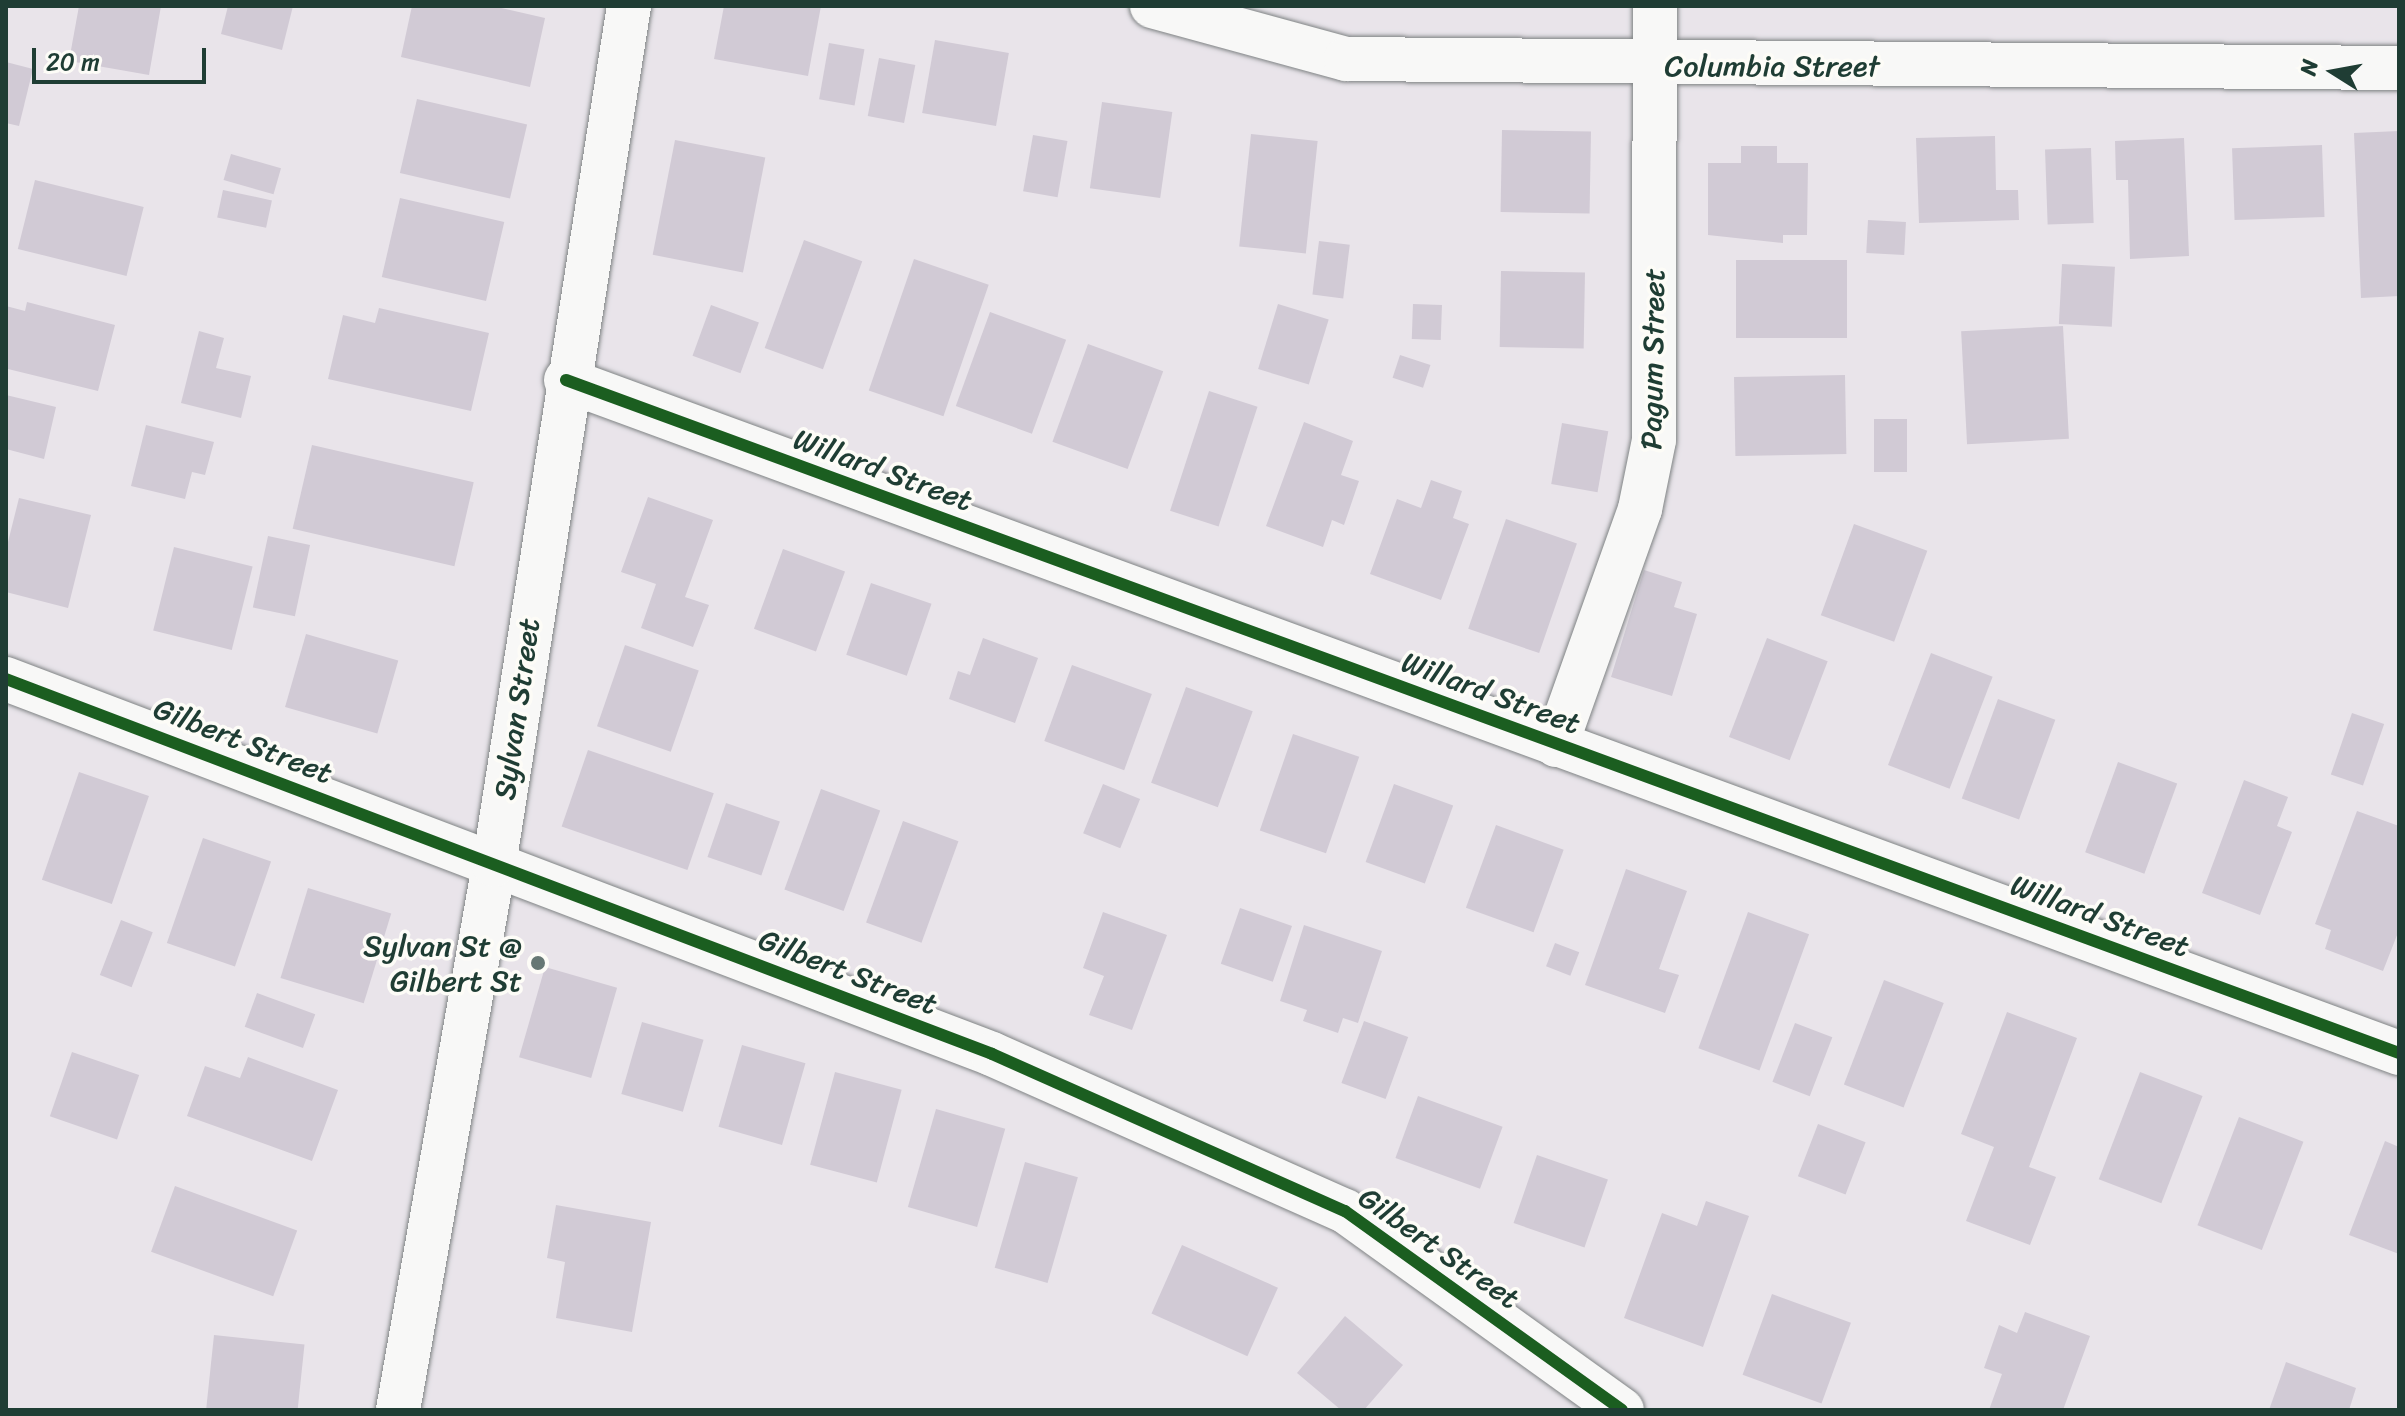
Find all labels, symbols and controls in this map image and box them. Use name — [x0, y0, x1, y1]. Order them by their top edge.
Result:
scale bar — [36, 32, 210, 82]
north arrow — [2293, 32, 2373, 112]
text: 20 m — [46, 41, 100, 83]
street label: Columbia Street — [1664, 48, 1880, 84]
text: N — [2288, 56, 2330, 79]
street label: Pagum Street — [1633, 267, 1673, 451]
street label: Willard Street — [789, 421, 977, 519]
street label: Sylvan Street — [486, 616, 548, 802]
street label: Willard Street — [1397, 644, 1585, 742]
street label: Gilbert Street — [149, 691, 337, 791]
street label: Willard Street — [2006, 867, 2194, 965]
street label: Gilbert Street — [754, 922, 942, 1022]
place label: Sylvan St @ Gilbert St — [363, 928, 522, 998]
marker: Sylvan St @ Gilbert St — [529, 954, 547, 972]
street label: Gilbert Street — [1352, 1180, 1526, 1316]

